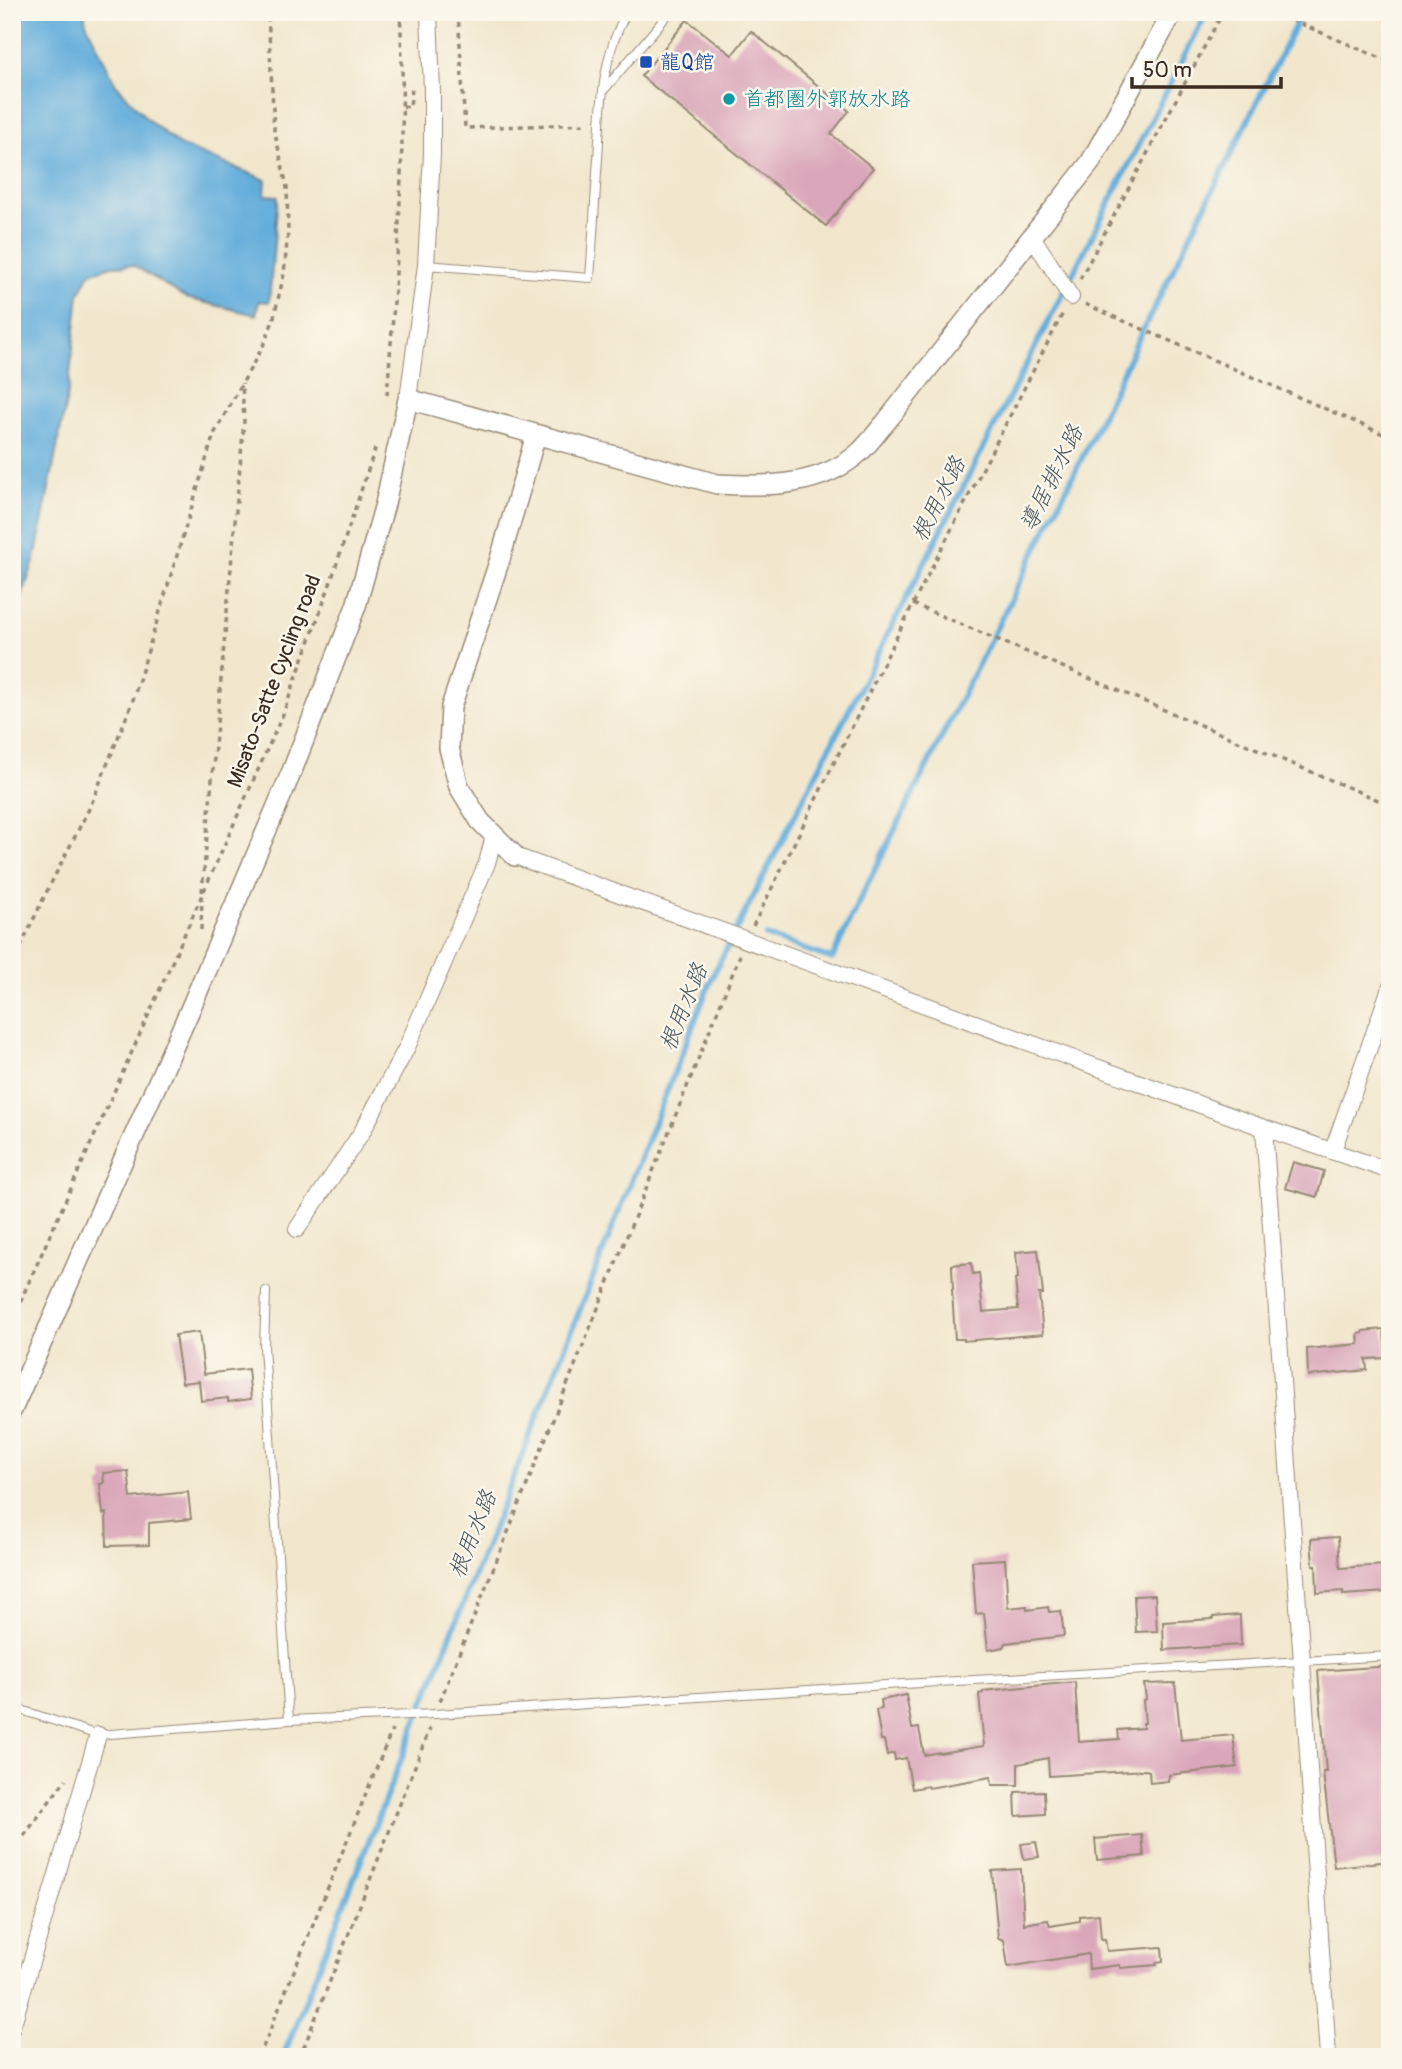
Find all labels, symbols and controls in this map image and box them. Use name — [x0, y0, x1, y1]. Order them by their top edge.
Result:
scale bar — [1132, 46, 1281, 90]
place label: 龍Q館 — [660, 49, 715, 76]
marker: 龍Q館 — [638, 54, 654, 70]
text: 50 m — [1143, 57, 1192, 84]
place label: 首都圏外郭放水路 — [743, 86, 911, 113]
marker: 首都圏外郭放水路 — [721, 91, 737, 107]
water label: 導居排水路 — [1013, 418, 1091, 536]
water label: 根用水路 — [905, 450, 973, 547]
street label: Misato-Satte Cycling road — [221, 571, 328, 791]
water label: 根用水路 — [653, 957, 715, 1055]
water label: 根用水路 — [442, 1484, 504, 1582]

